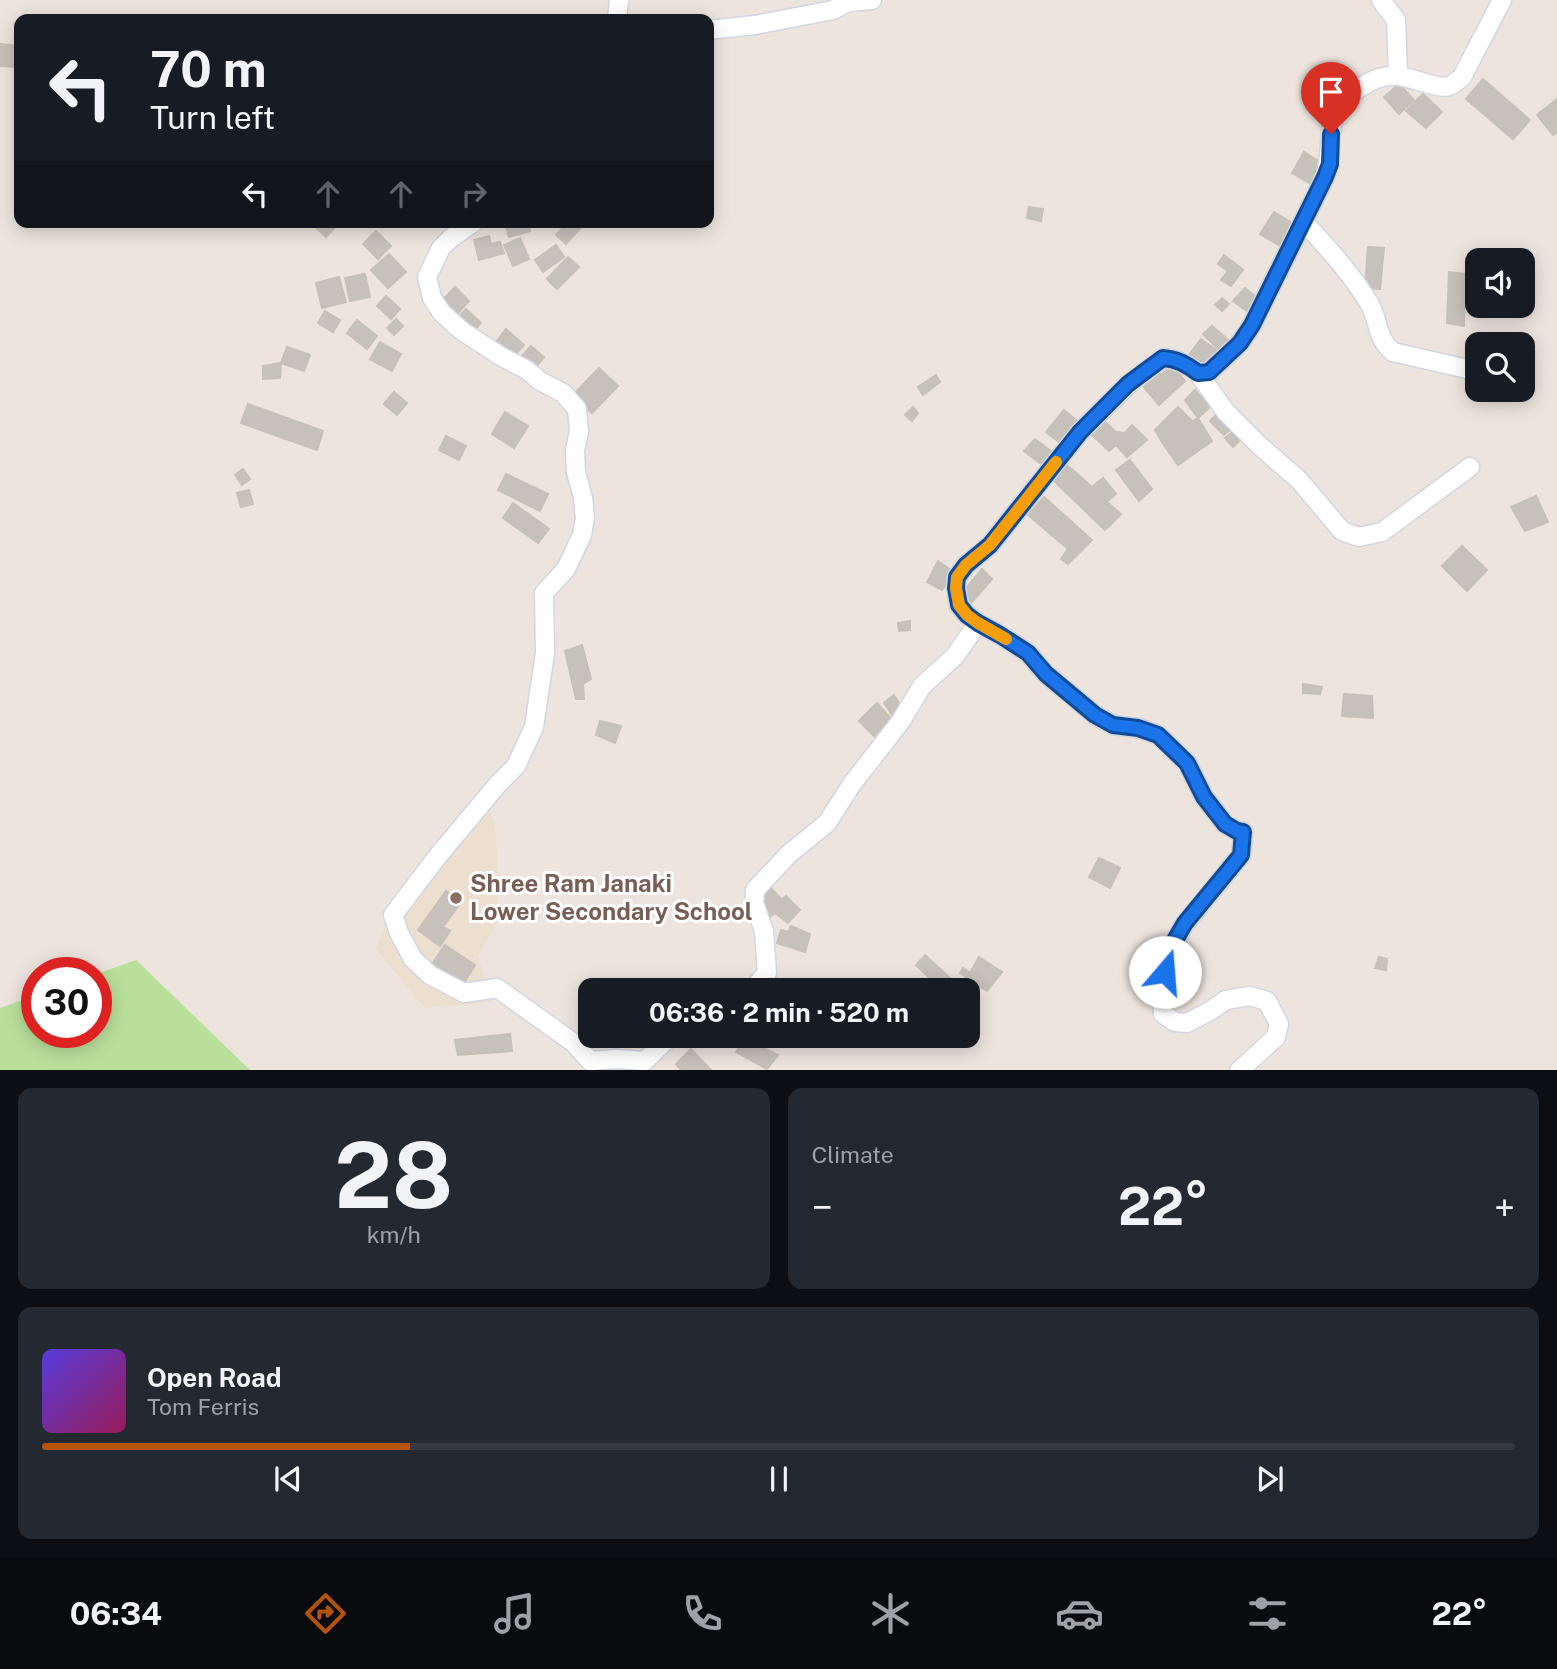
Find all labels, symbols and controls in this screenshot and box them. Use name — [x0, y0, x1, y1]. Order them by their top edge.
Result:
text: 70 m — [150, 40, 267, 98]
icon: left — [35, 42, 126, 133]
pin — [1301, 62, 1361, 134]
icon: arrive — [1312, 73, 1350, 111]
text: Turn left — [150, 99, 275, 136]
icon: left — [236, 175, 274, 213]
icon: ahead — [309, 175, 347, 213]
icon: ahead — [382, 175, 420, 213]
icon: right — [455, 175, 493, 213]
map controls — [1465, 248, 1535, 402]
button: sound — [1465, 248, 1535, 318]
button: search — [1465, 332, 1535, 402]
place label: Shree Ram Janaki Lower Secondary School — [470, 869, 753, 925]
marker: Shree Ram Janaki Lower Secondary School — [448, 890, 464, 906]
position arrow — [1128, 935, 1202, 1009]
speed limit sign: 30 — [21, 957, 112, 1048]
text: 06:36 · 2 min · 520 m — [649, 997, 909, 1028]
text: 28 — [334, 1122, 453, 1228]
text: Climate — [812, 1141, 894, 1168]
text: 22° — [1118, 1176, 1209, 1237]
text: − — [812, 1185, 833, 1230]
text: + — [1494, 1185, 1515, 1230]
text: km/h — [367, 1221, 421, 1248]
text: Open Road — [147, 1362, 282, 1393]
text: Tom Ferris — [147, 1393, 259, 1420]
icon: previous — [269, 1460, 307, 1498]
icon: pause — [760, 1460, 798, 1498]
icon: next — [1251, 1460, 1289, 1498]
icon: directions — [301, 1589, 350, 1638]
icon: music — [490, 1589, 539, 1638]
icon: phone — [678, 1589, 727, 1638]
icon: climate — [866, 1589, 915, 1638]
icon: car — [1055, 1589, 1104, 1638]
icon: filters — [1243, 1589, 1292, 1638]
text: 06:34 — [70, 1595, 162, 1632]
text: 22° — [1431, 1595, 1487, 1632]

